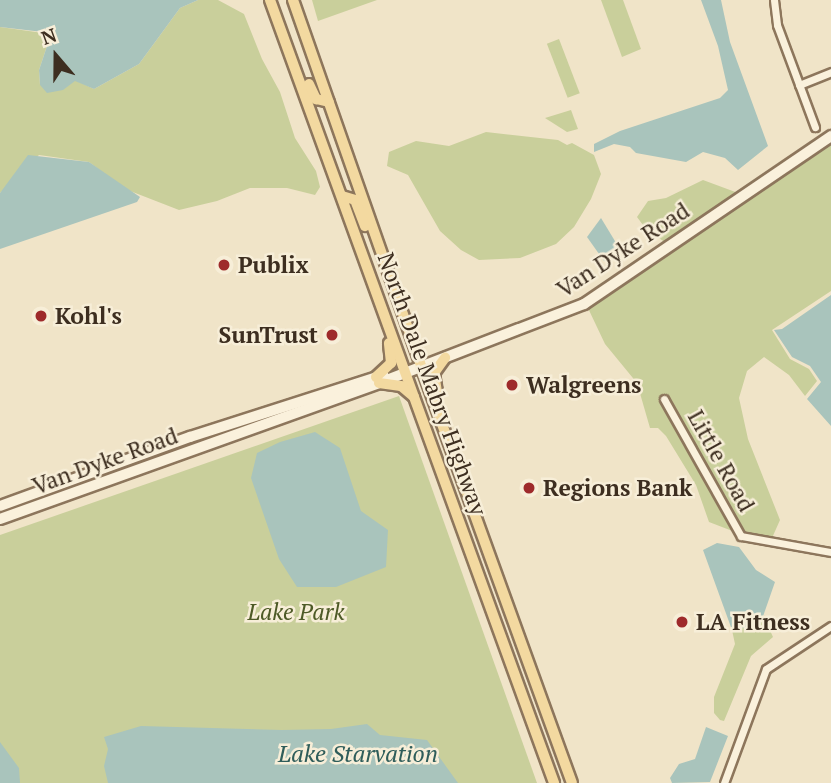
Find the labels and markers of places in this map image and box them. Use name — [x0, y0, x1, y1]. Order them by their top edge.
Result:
place label: Publix — [238, 251, 309, 279]
marker: Publix — [216, 257, 232, 273]
place label: Kohl's — [55, 302, 122, 330]
marker: Kohl's — [33, 308, 49, 324]
place label: SunTrust — [219, 321, 318, 349]
marker: SunTrust — [324, 327, 340, 343]
place label: Walgreens — [526, 371, 641, 399]
marker: Walgreens — [504, 377, 520, 393]
place label: Regions Bank — [543, 474, 692, 502]
marker: Regions Bank — [521, 480, 537, 496]
place label: LA Fitness — [696, 608, 810, 636]
marker: LA Fitness — [674, 614, 690, 630]

